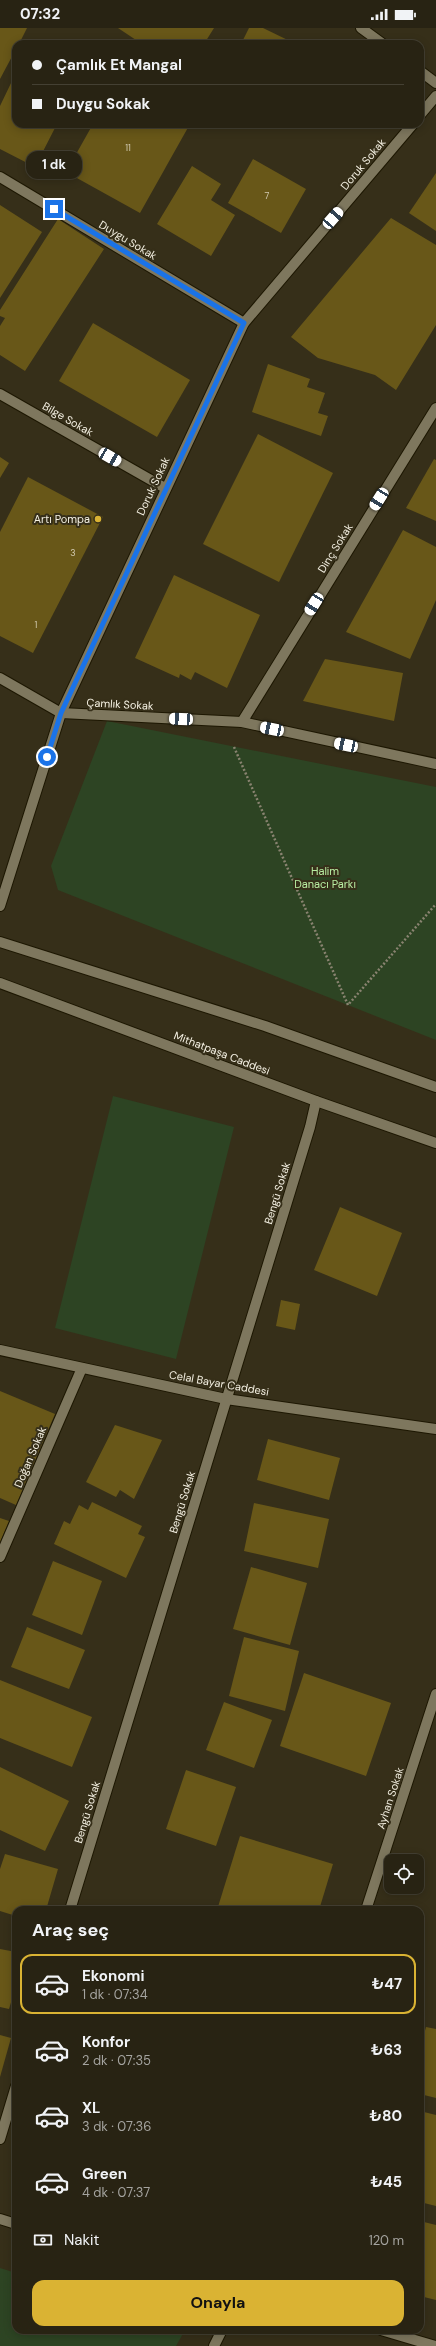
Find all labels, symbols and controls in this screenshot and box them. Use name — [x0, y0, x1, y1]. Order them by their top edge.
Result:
text: 07:32 — [20, 4, 60, 24]
text: Çamlık Et Mangal — [56, 55, 182, 75]
text: Duygu Sokak — [56, 94, 150, 114]
street label: Doruk Sokak — [337, 135, 389, 193]
house number: 11 — [125, 142, 131, 154]
callout: 1 dk — [26, 151, 82, 179]
text: 1 dk — [42, 156, 66, 173]
house number: 7 — [265, 190, 270, 202]
route end — [45, 200, 63, 218]
car — [321, 205, 345, 231]
street label: Duygu Sokak — [97, 217, 160, 263]
street label: Bilge Sokak — [40, 399, 96, 439]
car — [97, 446, 123, 468]
street label: Doruk Sokak — [133, 454, 173, 517]
car — [368, 486, 390, 512]
place label: Artı Pompa — [34, 512, 90, 526]
marker: Artı Pompa — [93, 514, 103, 524]
street label: Dinç Sokak — [314, 520, 356, 575]
house number: 3 — [70, 547, 76, 559]
car — [303, 591, 325, 617]
house number: 1 — [35, 619, 38, 631]
street label: Çamlık Sokak — [86, 695, 154, 713]
car — [169, 712, 193, 726]
car — [259, 721, 285, 737]
car — [333, 737, 359, 753]
route start — [38, 748, 56, 766]
park label: Halim Danacı Parkı — [294, 864, 356, 891]
street label: Mithatpaşa Caddesi — [172, 1028, 272, 1078]
street label: Bengü Sokak — [261, 1160, 293, 1226]
street label: Celal Bayar Caddesi — [168, 1367, 270, 1399]
street label: Doğan Sokak — [11, 1424, 49, 1490]
street label: Bengü Sokak — [166, 1469, 198, 1535]
street label: Ayhan Sokak — [373, 1765, 407, 1831]
street label: Bengü Sokak — [71, 1779, 103, 1845]
map controls — [384, 1854, 424, 1894]
button: locate — [384, 1854, 424, 1894]
text: Araç seç — [32, 1918, 109, 1942]
icon: car — [34, 1966, 70, 2002]
text: Ekonomi — [82, 1966, 144, 1986]
text: ₺47 — [372, 1974, 402, 1994]
text: 1 dk · 07:34 — [82, 1986, 148, 2003]
icon: car — [34, 2032, 70, 2068]
text: Konfor — [82, 2032, 130, 2052]
text: ₺63 — [371, 2040, 402, 2060]
text: 2 dk · 07:35 — [82, 2052, 151, 2069]
icon: car — [34, 2098, 70, 2134]
text: XL — [82, 2098, 100, 2118]
text: ₺80 — [370, 2106, 402, 2126]
text: 3 dk · 07:36 — [82, 2118, 151, 2135]
icon: car — [34, 2164, 70, 2200]
text: Green — [82, 2164, 127, 2184]
text: ₺45 — [371, 2172, 402, 2192]
text: 4 dk · 07:37 — [82, 2184, 150, 2201]
icon: cash — [32, 2229, 54, 2251]
text: Nakit — [64, 2230, 99, 2250]
text: 120 m — [369, 2232, 404, 2249]
button: Onayla — [32, 2280, 404, 2326]

